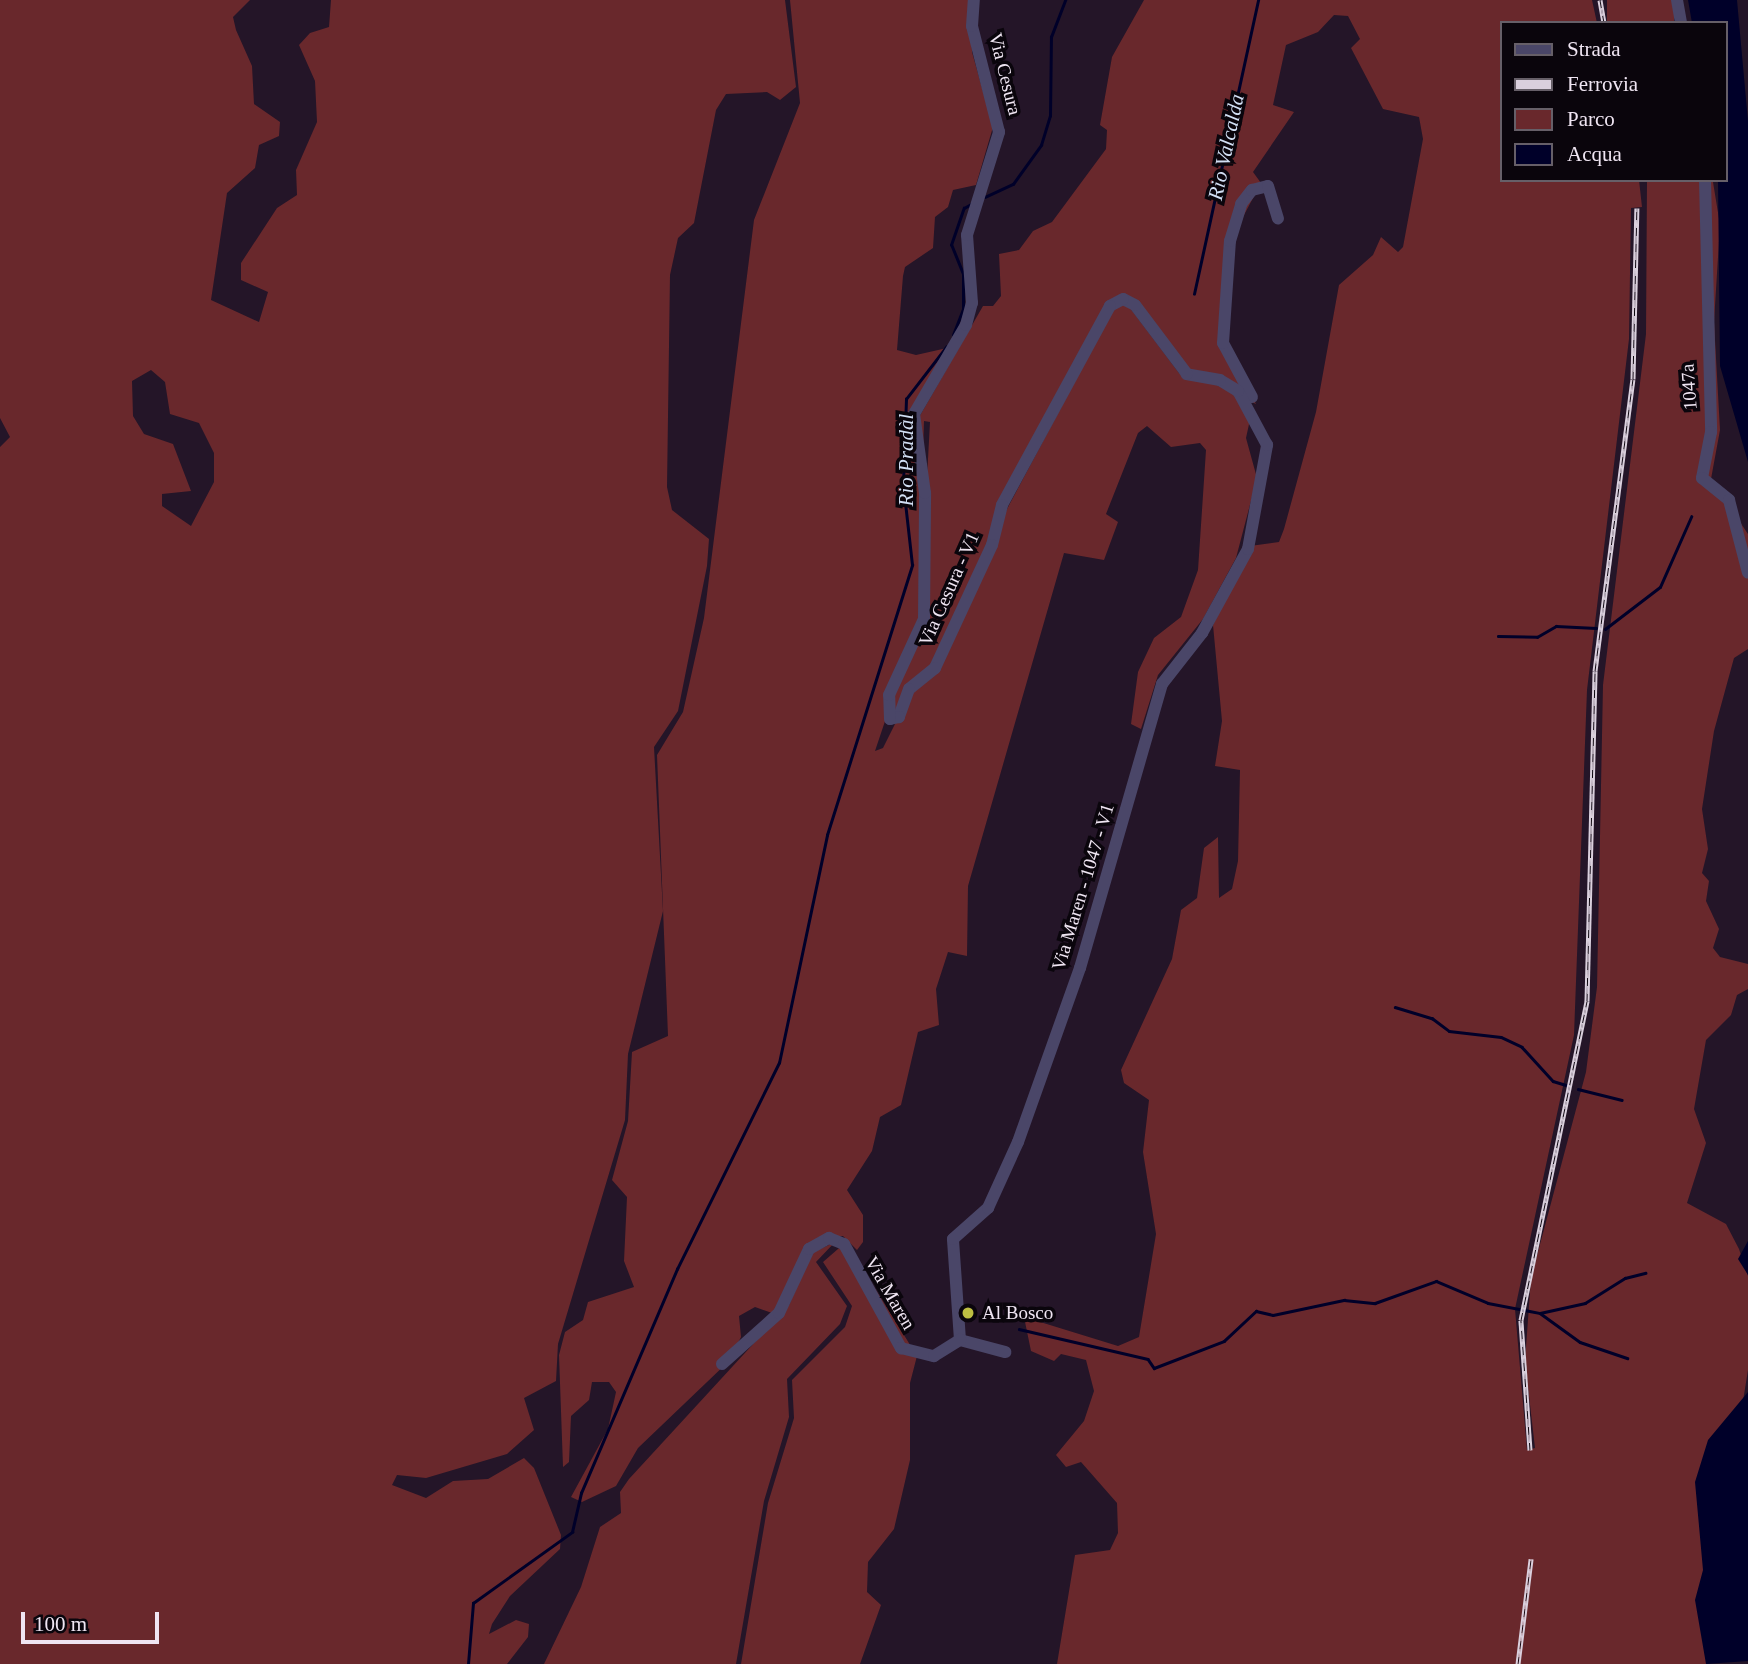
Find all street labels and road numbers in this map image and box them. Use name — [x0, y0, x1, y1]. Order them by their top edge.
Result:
street label: Via Cesura — [984, 31, 1026, 117]
street label: 1047a — [1676, 363, 1702, 411]
street label: Via Cesura - V1 — [914, 528, 984, 650]
street label: Via Maren - 1047 - V1 — [1047, 801, 1119, 973]
street label: Via Maren — [860, 1252, 920, 1334]

